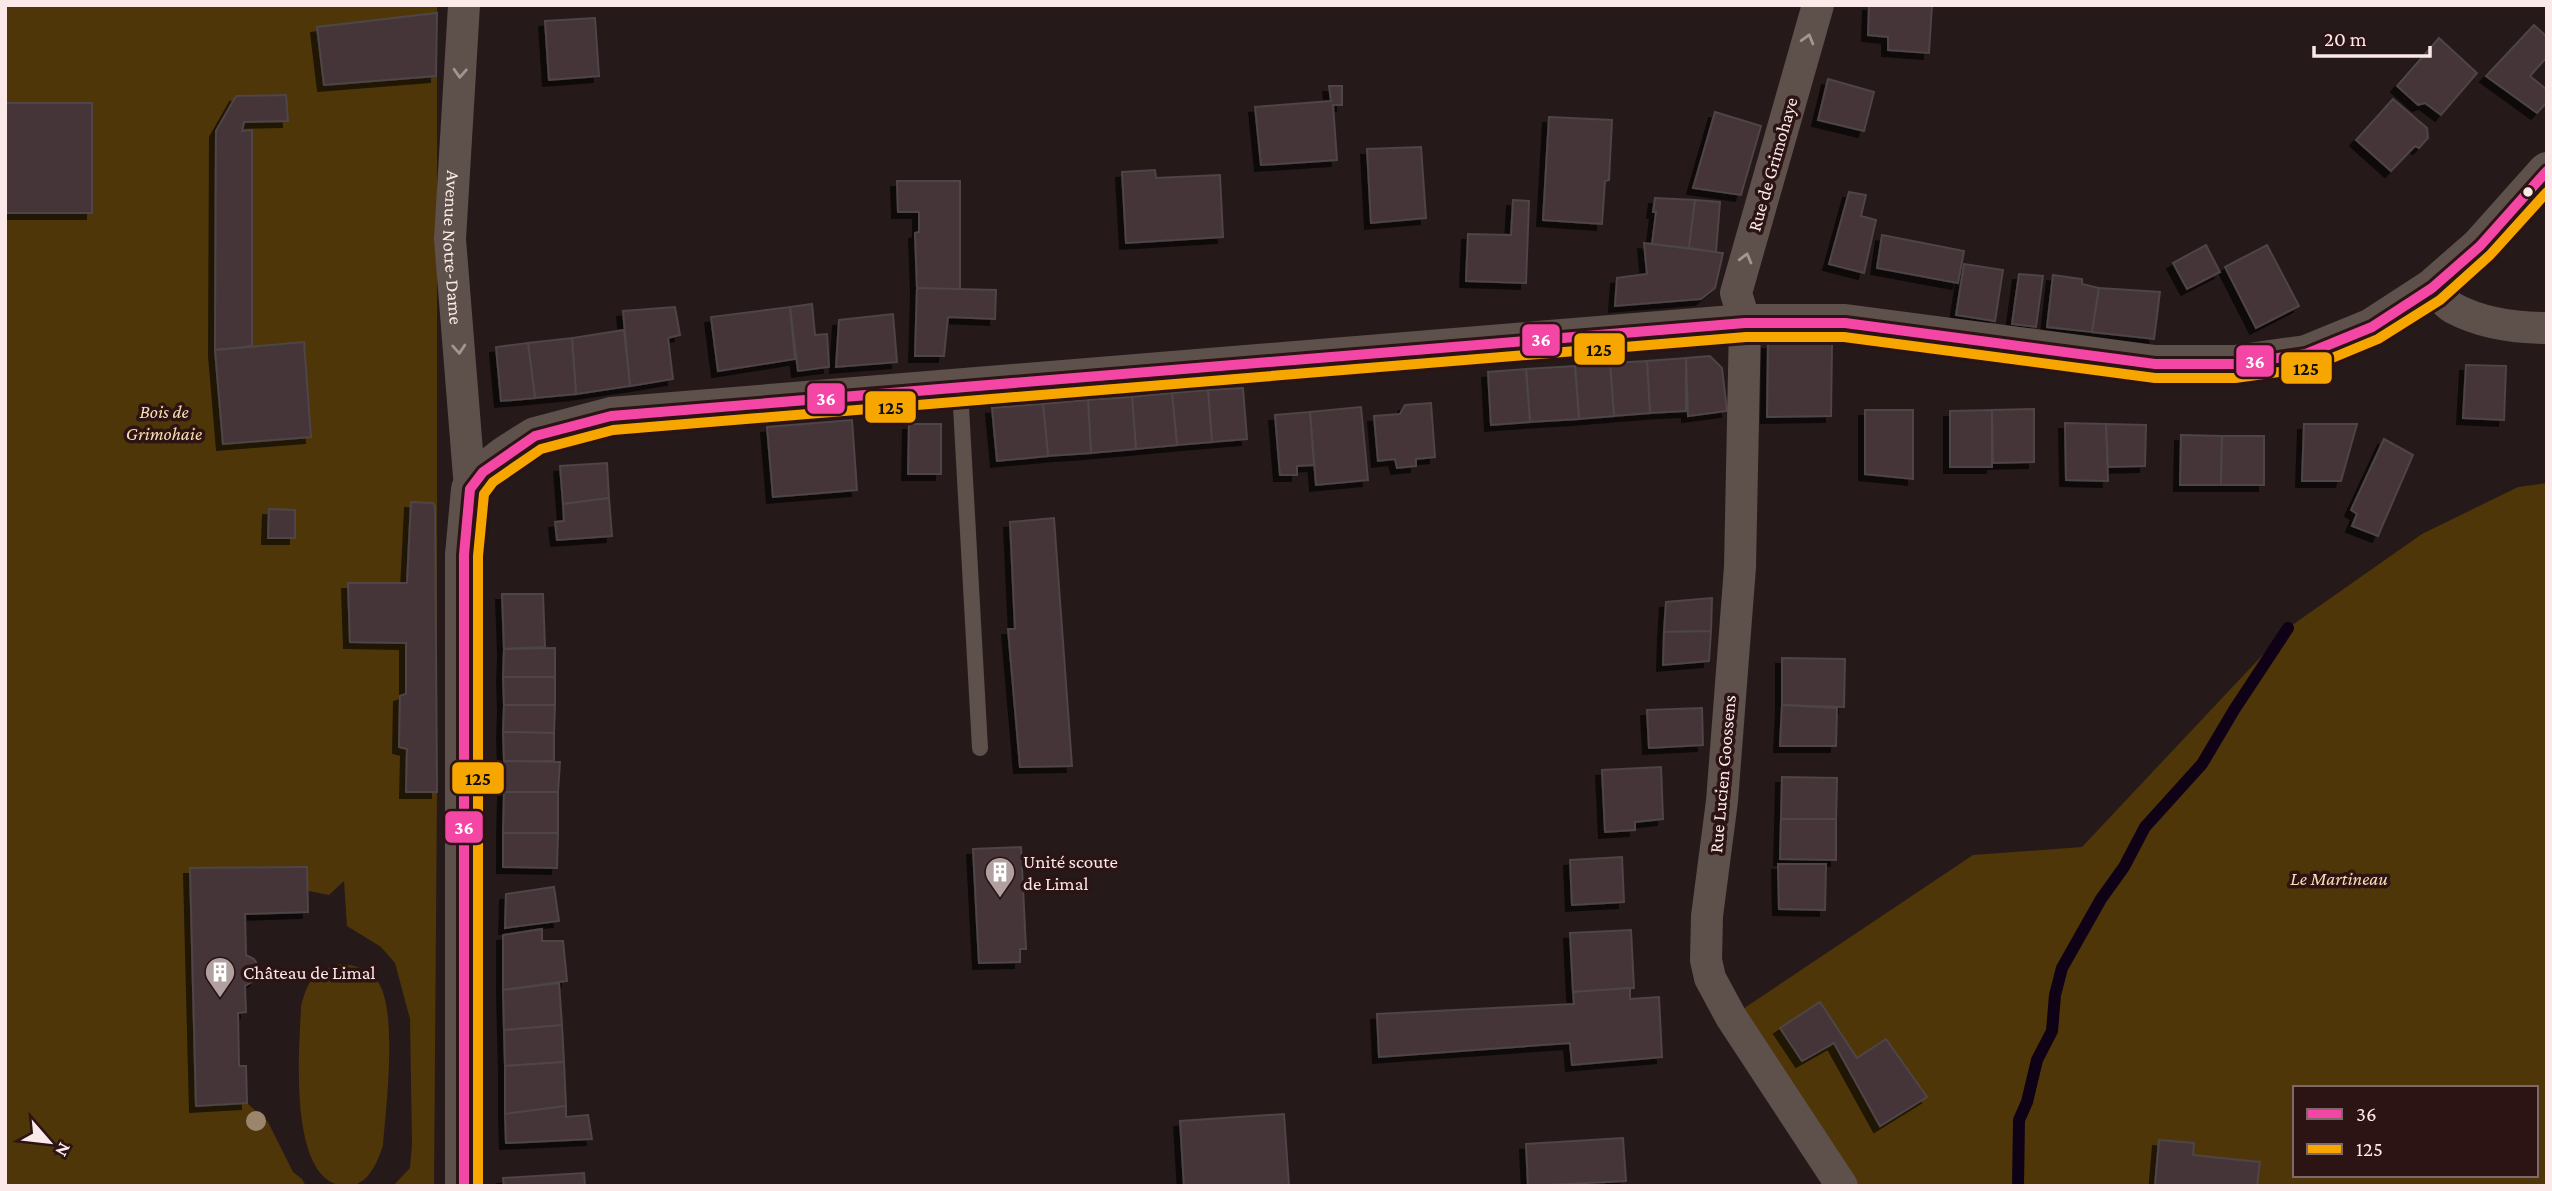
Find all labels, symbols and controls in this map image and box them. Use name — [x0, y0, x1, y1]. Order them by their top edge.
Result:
scale bar — [2314, 14, 2430, 58]
text: 20 m — [2324, 27, 2367, 51]
one-way arrow — [1800, 33, 1814, 45]
one-way arrow — [453, 68, 468, 79]
street label: Rue de Grimohaye — [1743, 95, 1802, 234]
street label: Avenue Notre-Dame — [439, 170, 467, 325]
unlabelled marker — [2521, 185, 2535, 199]
one-way arrow — [1737, 252, 1752, 264]
line badge: 36 — [1521, 323, 1561, 357]
text: 36 — [1531, 329, 1551, 350]
line badge: 125 — [1573, 332, 1626, 366]
text: 125 — [1586, 339, 1612, 360]
one-way arrow — [451, 344, 466, 355]
line badge: 36 — [2235, 344, 2275, 378]
text: 36 — [2245, 351, 2265, 372]
line badge: 125 — [2280, 351, 2333, 385]
text: 125 — [2293, 358, 2319, 379]
line badge: 36 — [806, 382, 846, 415]
text: 36 — [816, 388, 836, 409]
line badge: 125 — [864, 390, 917, 424]
text: 125 — [878, 397, 904, 418]
park label: Bois de Grimohaie — [126, 401, 202, 444]
street label: Rue Lucien Goossens — [1705, 694, 1740, 854]
line badge: 125 — [451, 761, 505, 795]
text: 125 — [465, 768, 491, 789]
line badge: 36 — [444, 810, 484, 844]
text: 36 — [454, 817, 474, 838]
place label: Unité scoute de Limal — [1023, 851, 1118, 894]
building icon: Unité scoute de Limal — [983, 855, 1017, 899]
park label: Le Martineau — [2290, 868, 2388, 889]
building icon: Château de Limal — [203, 955, 237, 999]
place label: Château de Limal — [243, 962, 376, 983]
legend — [2293, 1086, 2538, 1177]
text: 36 — [2356, 1102, 2377, 1126]
north arrow — [14, 1107, 84, 1177]
text: 125 — [2356, 1137, 2383, 1161]
text: N — [51, 1139, 76, 1160]

